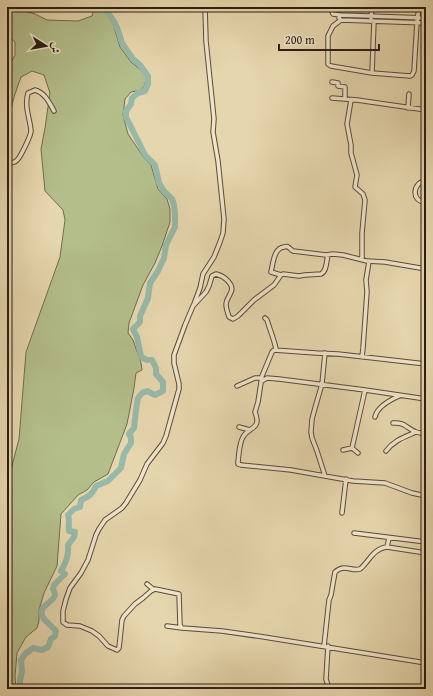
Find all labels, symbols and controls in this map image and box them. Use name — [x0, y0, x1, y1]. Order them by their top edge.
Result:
north arrow — [26, 26, 66, 66]
scale bar — [279, 26, 379, 52]
text: 200 m — [285, 31, 315, 48]
text: ش — [47, 41, 65, 55]

